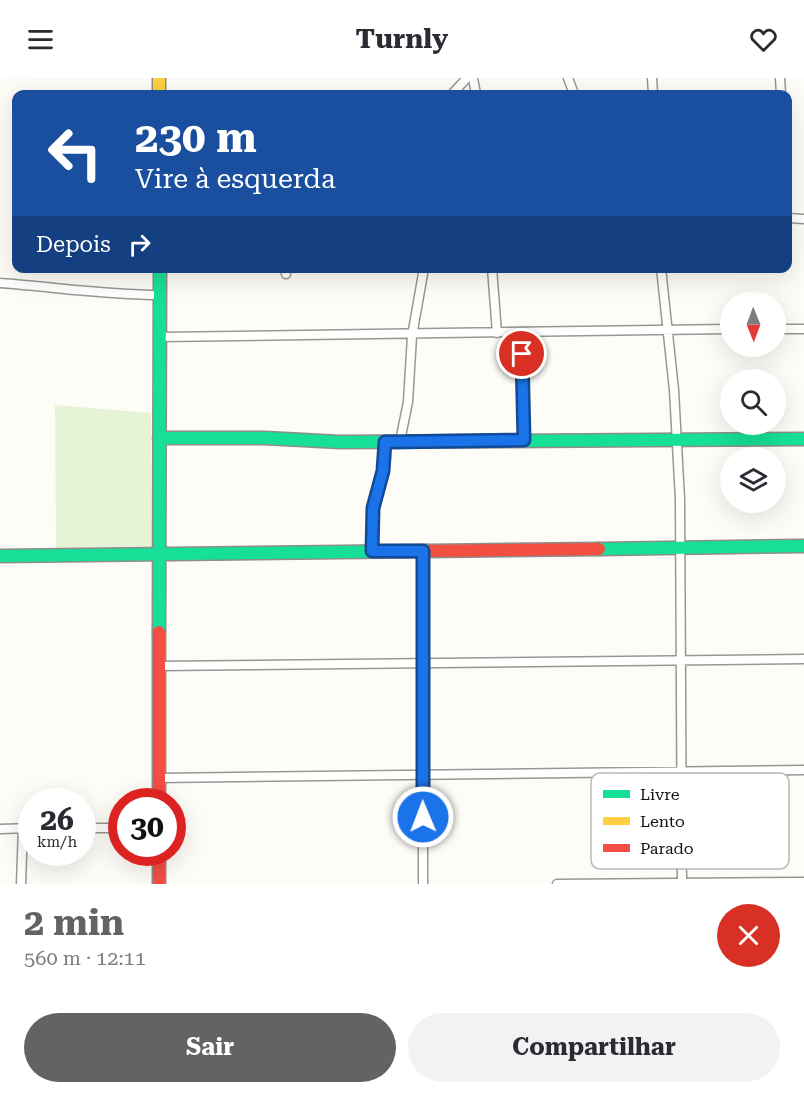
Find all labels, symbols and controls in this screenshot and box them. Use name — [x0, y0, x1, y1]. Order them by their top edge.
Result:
icon: menu — [24, 23, 57, 56]
text: Turnly — [356, 23, 448, 55]
icon: heart — [747, 23, 780, 56]
text: 230 m — [135, 113, 257, 162]
icon: left — [36, 114, 114, 192]
text: Vire à esquerda — [135, 163, 336, 195]
icon: right — [123, 228, 156, 261]
text: Depois — [36, 232, 111, 257]
north arrow — [720, 291, 786, 357]
map controls — [720, 291, 786, 513]
pin — [496, 328, 547, 379]
icon: arrive — [505, 337, 538, 370]
button: search — [720, 369, 786, 435]
button: layers — [720, 447, 786, 513]
legend — [591, 773, 789, 869]
position arrow — [391, 785, 455, 849]
text: Livre — [640, 785, 680, 804]
speed limit sign: 30 — [108, 788, 186, 866]
text: 26 — [40, 802, 74, 837]
text: Lento — [640, 812, 685, 831]
text: km/h — [37, 833, 77, 851]
text: Parado — [640, 839, 694, 858]
text: 2 min — [24, 902, 124, 944]
button: close — [717, 904, 780, 967]
text: 560 m · 12:11 — [24, 946, 146, 970]
button: Sair — [24, 1013, 396, 1082]
button: Compartilhar — [408, 1013, 780, 1082]

